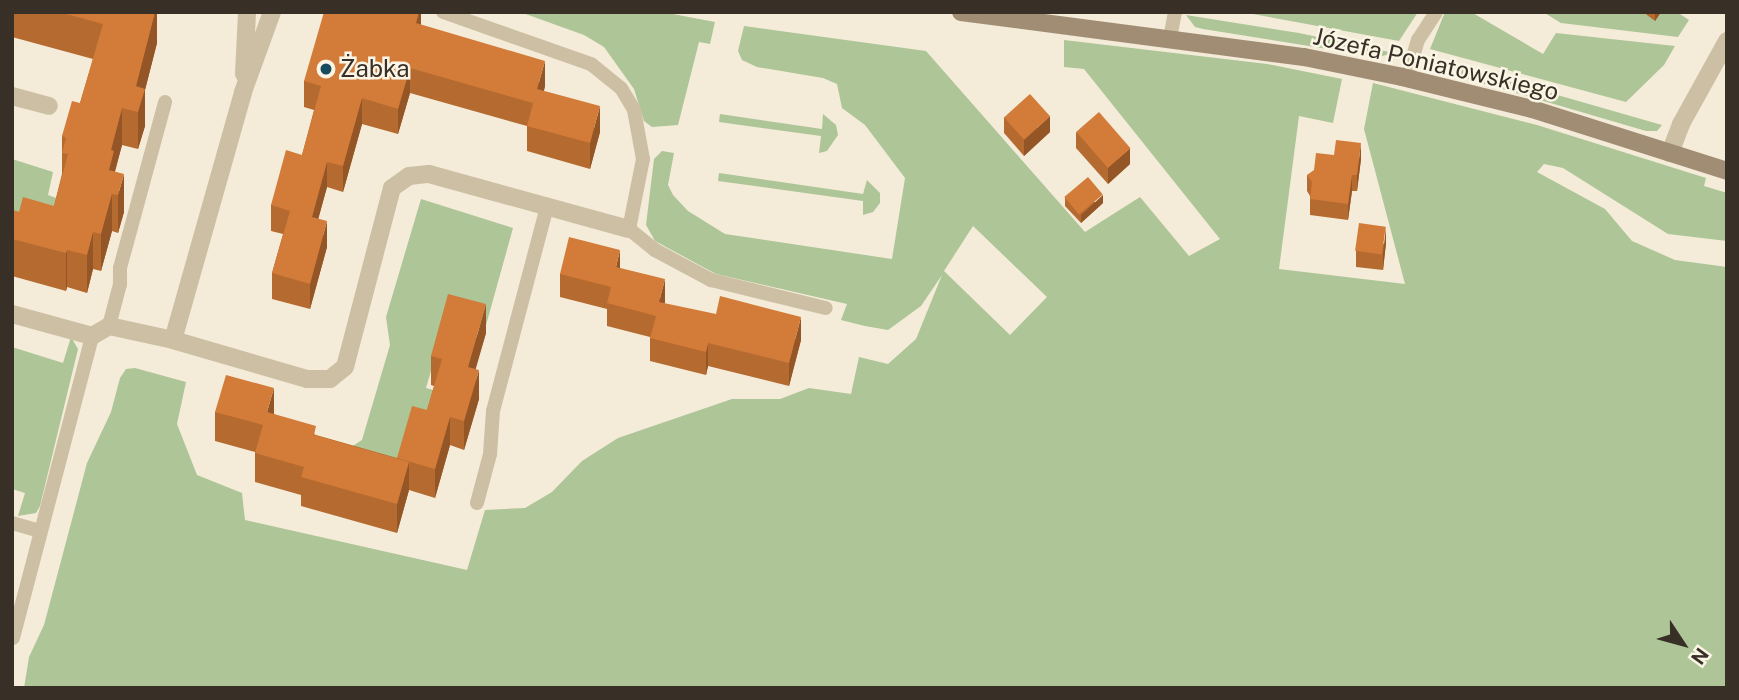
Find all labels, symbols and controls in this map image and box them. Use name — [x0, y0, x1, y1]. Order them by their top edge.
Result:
street label: Józefa Poniatowskiego — [1310, 22, 1562, 106]
place label: Żabka — [340, 55, 409, 83]
marker: Żabka — [318, 61, 334, 77]
north arrow — [1648, 609, 1718, 679]
text: N — [1687, 644, 1713, 669]

